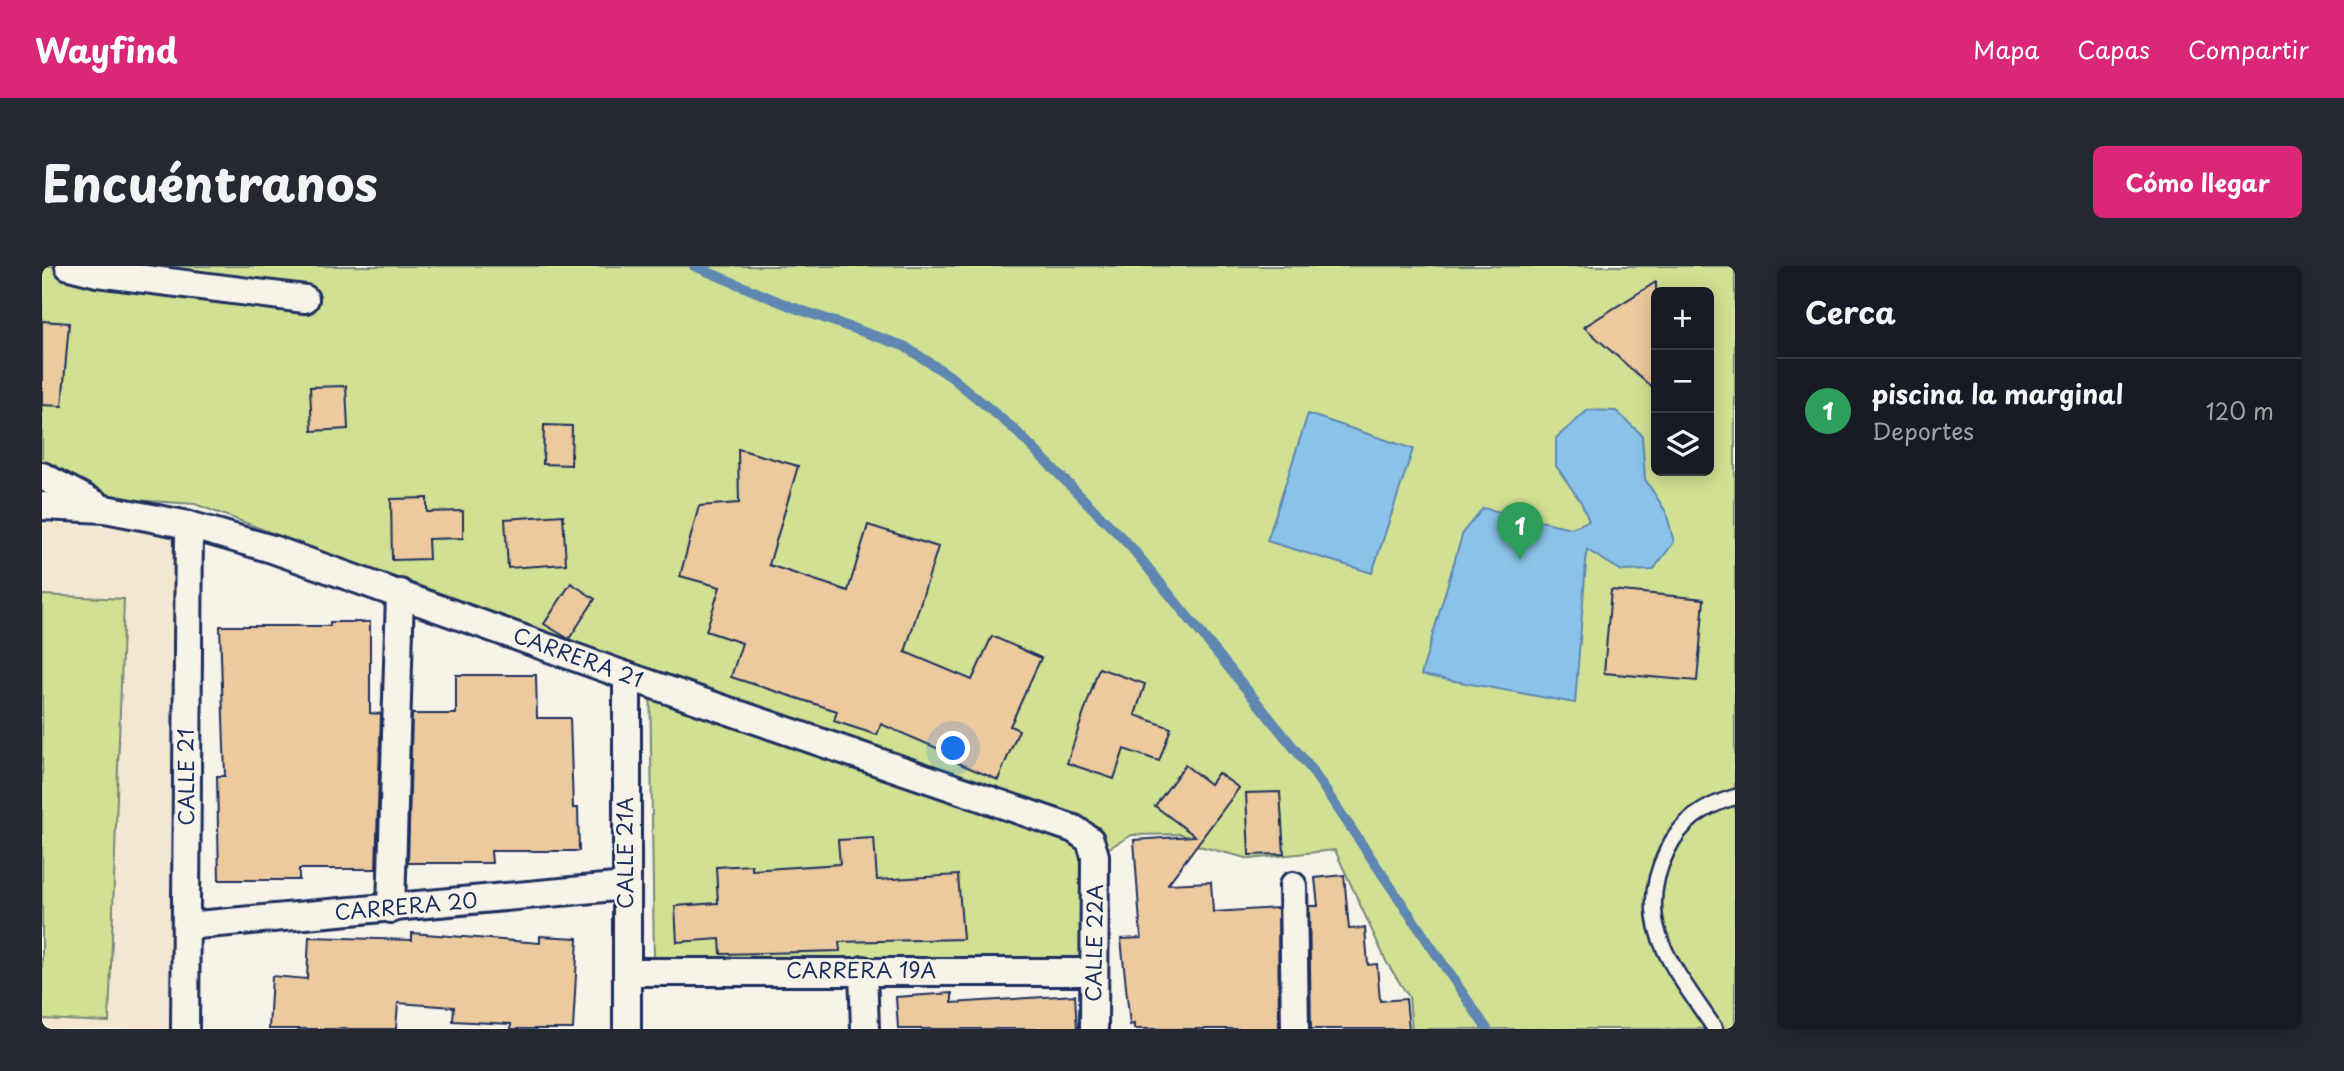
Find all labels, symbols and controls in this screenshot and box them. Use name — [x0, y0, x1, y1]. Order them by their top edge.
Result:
text: Wayfind — [35, 24, 178, 74]
text: Mapa — [1973, 31, 2039, 67]
text: Capas — [2077, 31, 2150, 67]
text: Compartir — [2188, 31, 2309, 67]
text: Encuéntranos — [42, 145, 378, 219]
button: Cómo llegar — [2093, 146, 2302, 218]
map controls — [1651, 287, 1714, 476]
button: + — [1651, 287, 1714, 350]
text: Cerca — [1805, 289, 1896, 334]
button: − — [1651, 350, 1714, 413]
text: piscina la marginal — [1872, 374, 2123, 413]
text: 1 — [1823, 393, 1834, 428]
text: 120 m — [2206, 393, 2274, 428]
button: layers — [1651, 413, 1714, 476]
text: Deportes — [1872, 413, 1974, 448]
pin: 1 — [1497, 502, 1543, 560]
street label: CARRERA 21 — [509, 618, 648, 694]
street label: CALLE 21 — [169, 728, 201, 826]
your location — [936, 731, 970, 765]
street label: CALLE 21A — [608, 797, 640, 909]
street label: CARRERA 20 — [333, 883, 479, 927]
street label: CALLE 22A — [1076, 884, 1110, 1002]
street label: CARRERA 19A — [786, 953, 936, 985]

